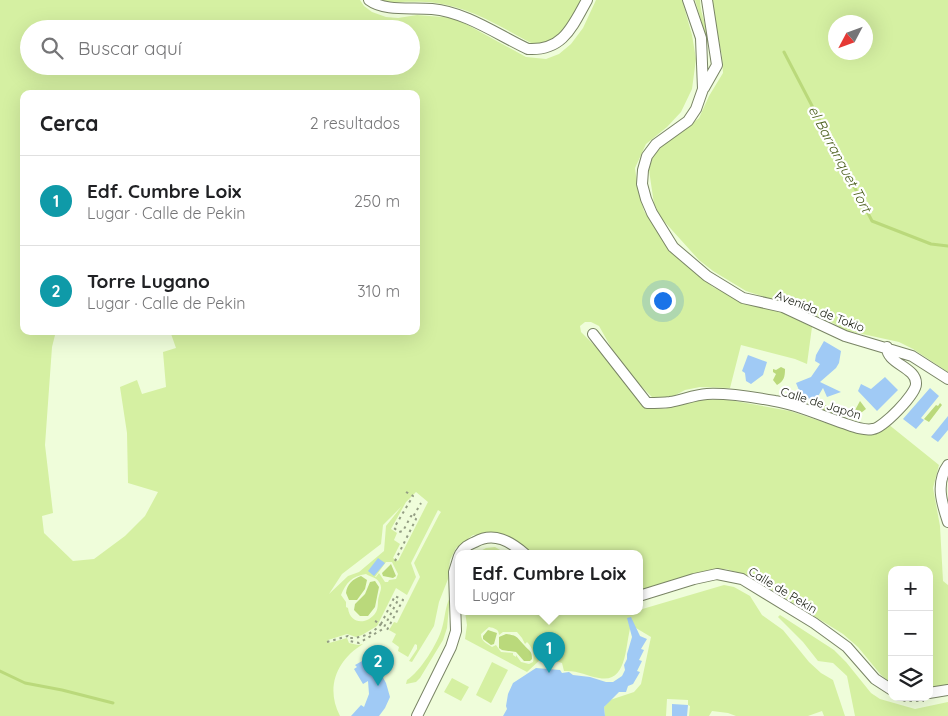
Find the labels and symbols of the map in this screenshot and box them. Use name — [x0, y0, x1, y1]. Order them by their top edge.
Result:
north arrow — [828, 15, 873, 60]
water label: el Barranquet Tort — [804, 103, 877, 217]
street label: Avenida de Tokio — [773, 287, 867, 335]
your location — [650, 288, 676, 314]
street label: Calle de Japón — [779, 384, 863, 422]
street label: Calle de Pekin — [746, 564, 820, 616]
pin: 1 — [533, 632, 565, 673]
pin: 2 — [362, 645, 394, 686]

